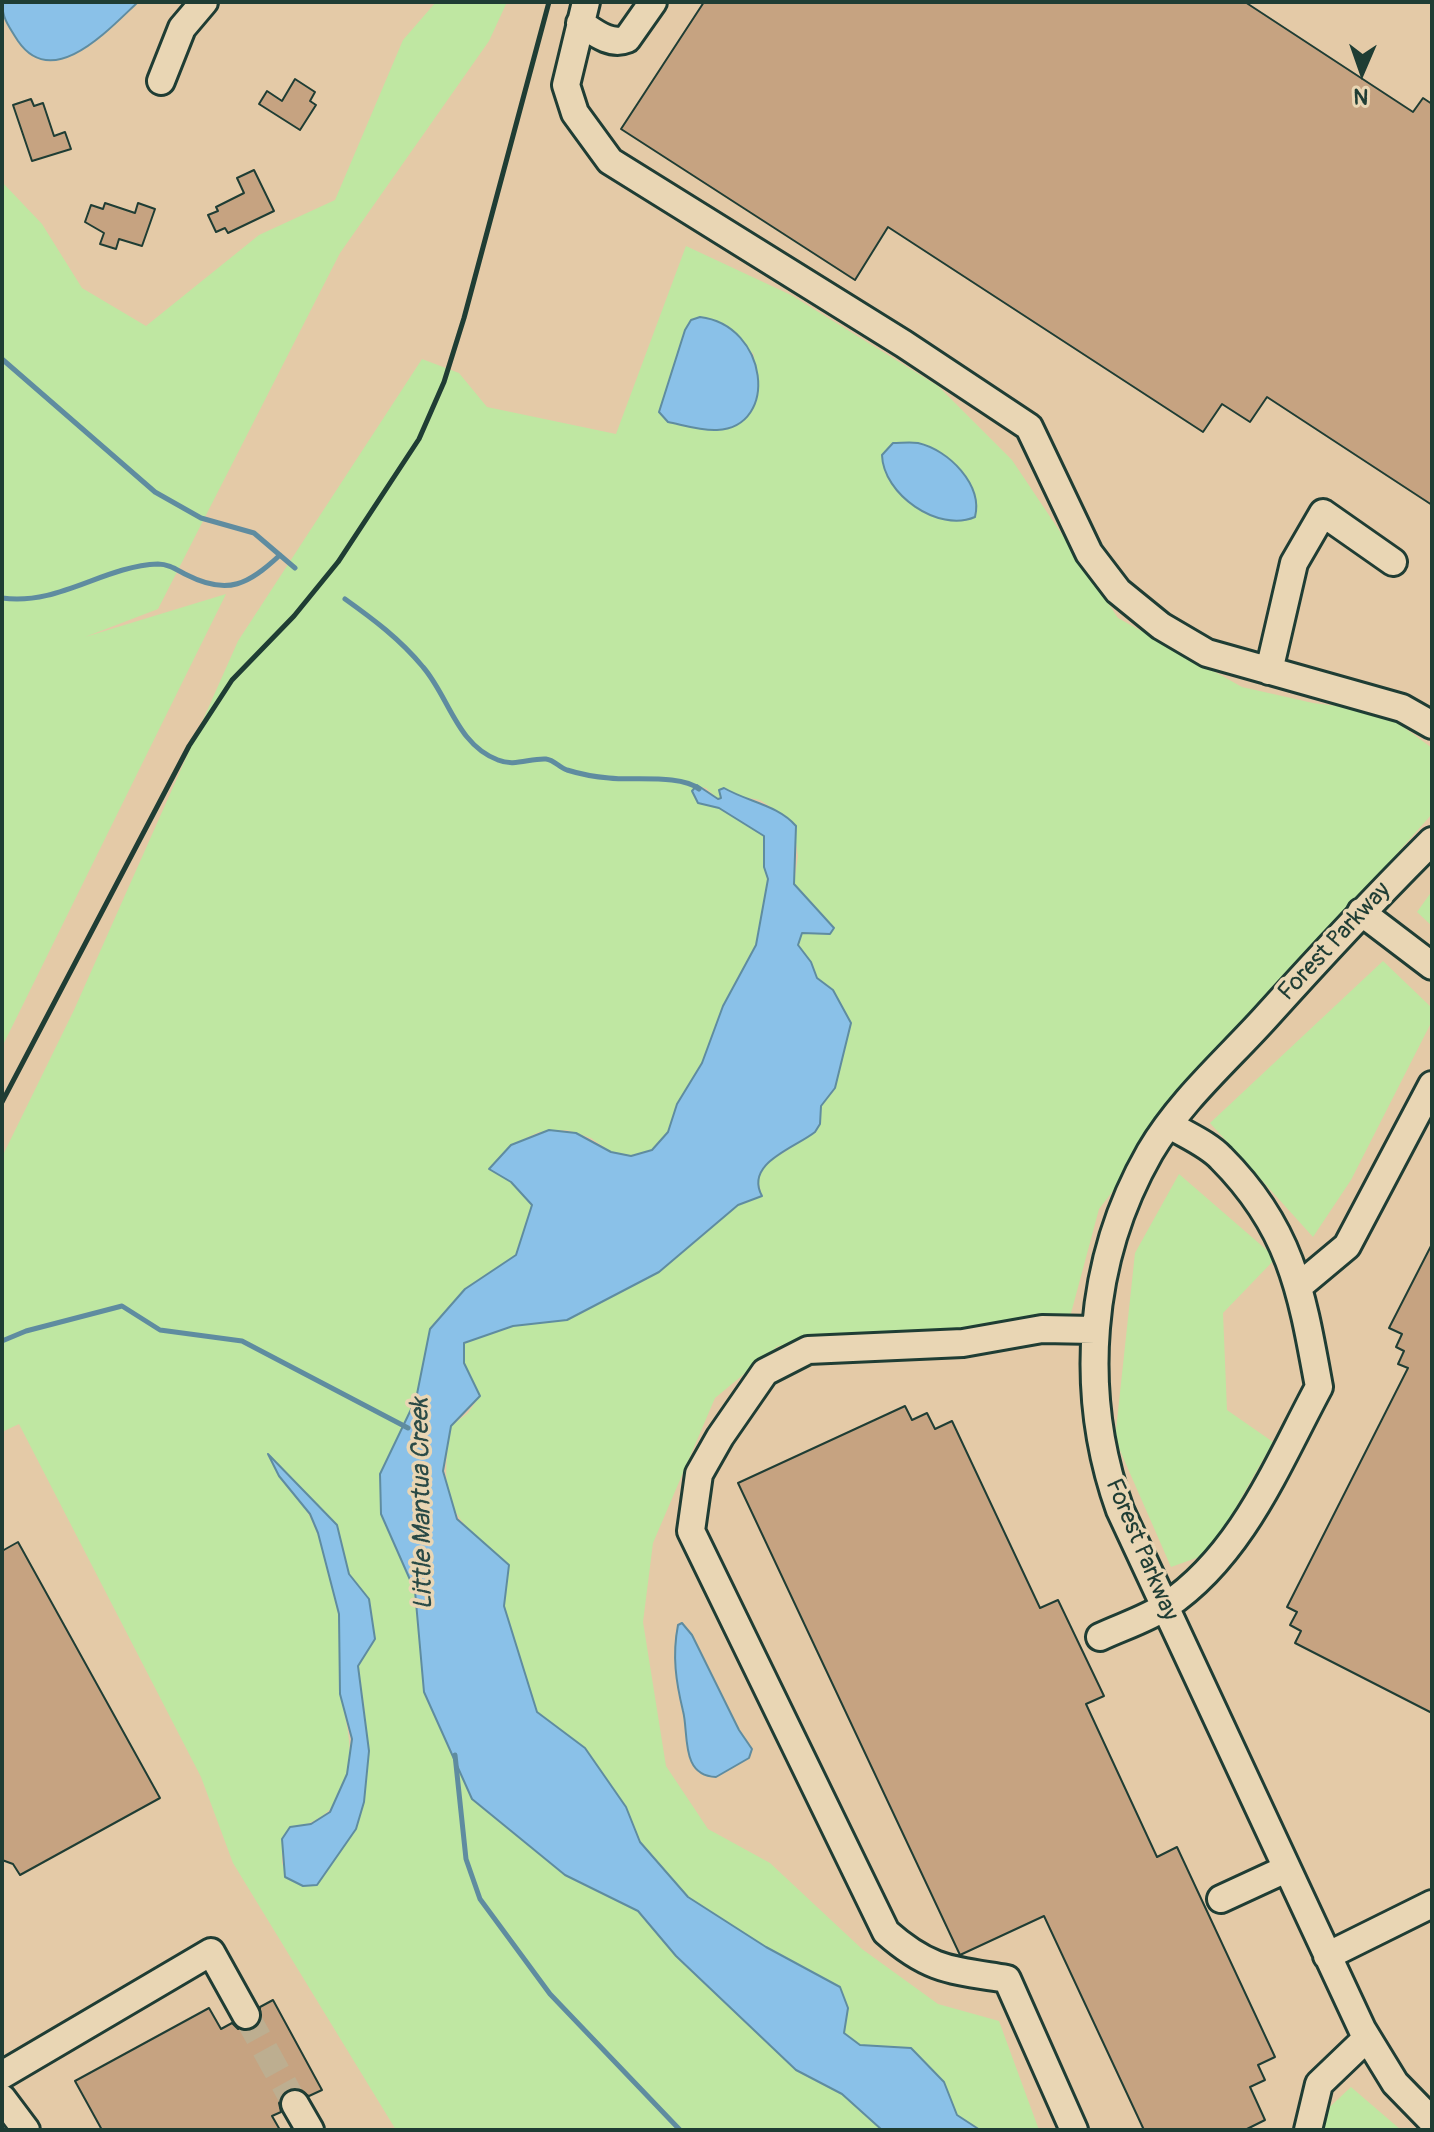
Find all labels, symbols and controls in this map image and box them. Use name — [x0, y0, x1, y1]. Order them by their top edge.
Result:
north arrow — [1322, 32, 1402, 112]
text: N — [1353, 82, 1369, 110]
street label: Forest Parkway — [1273, 877, 1397, 1007]
water label: Little Mantua Creek — [406, 1398, 440, 1610]
street label: Forest Parkway — [1098, 1475, 1184, 1625]

